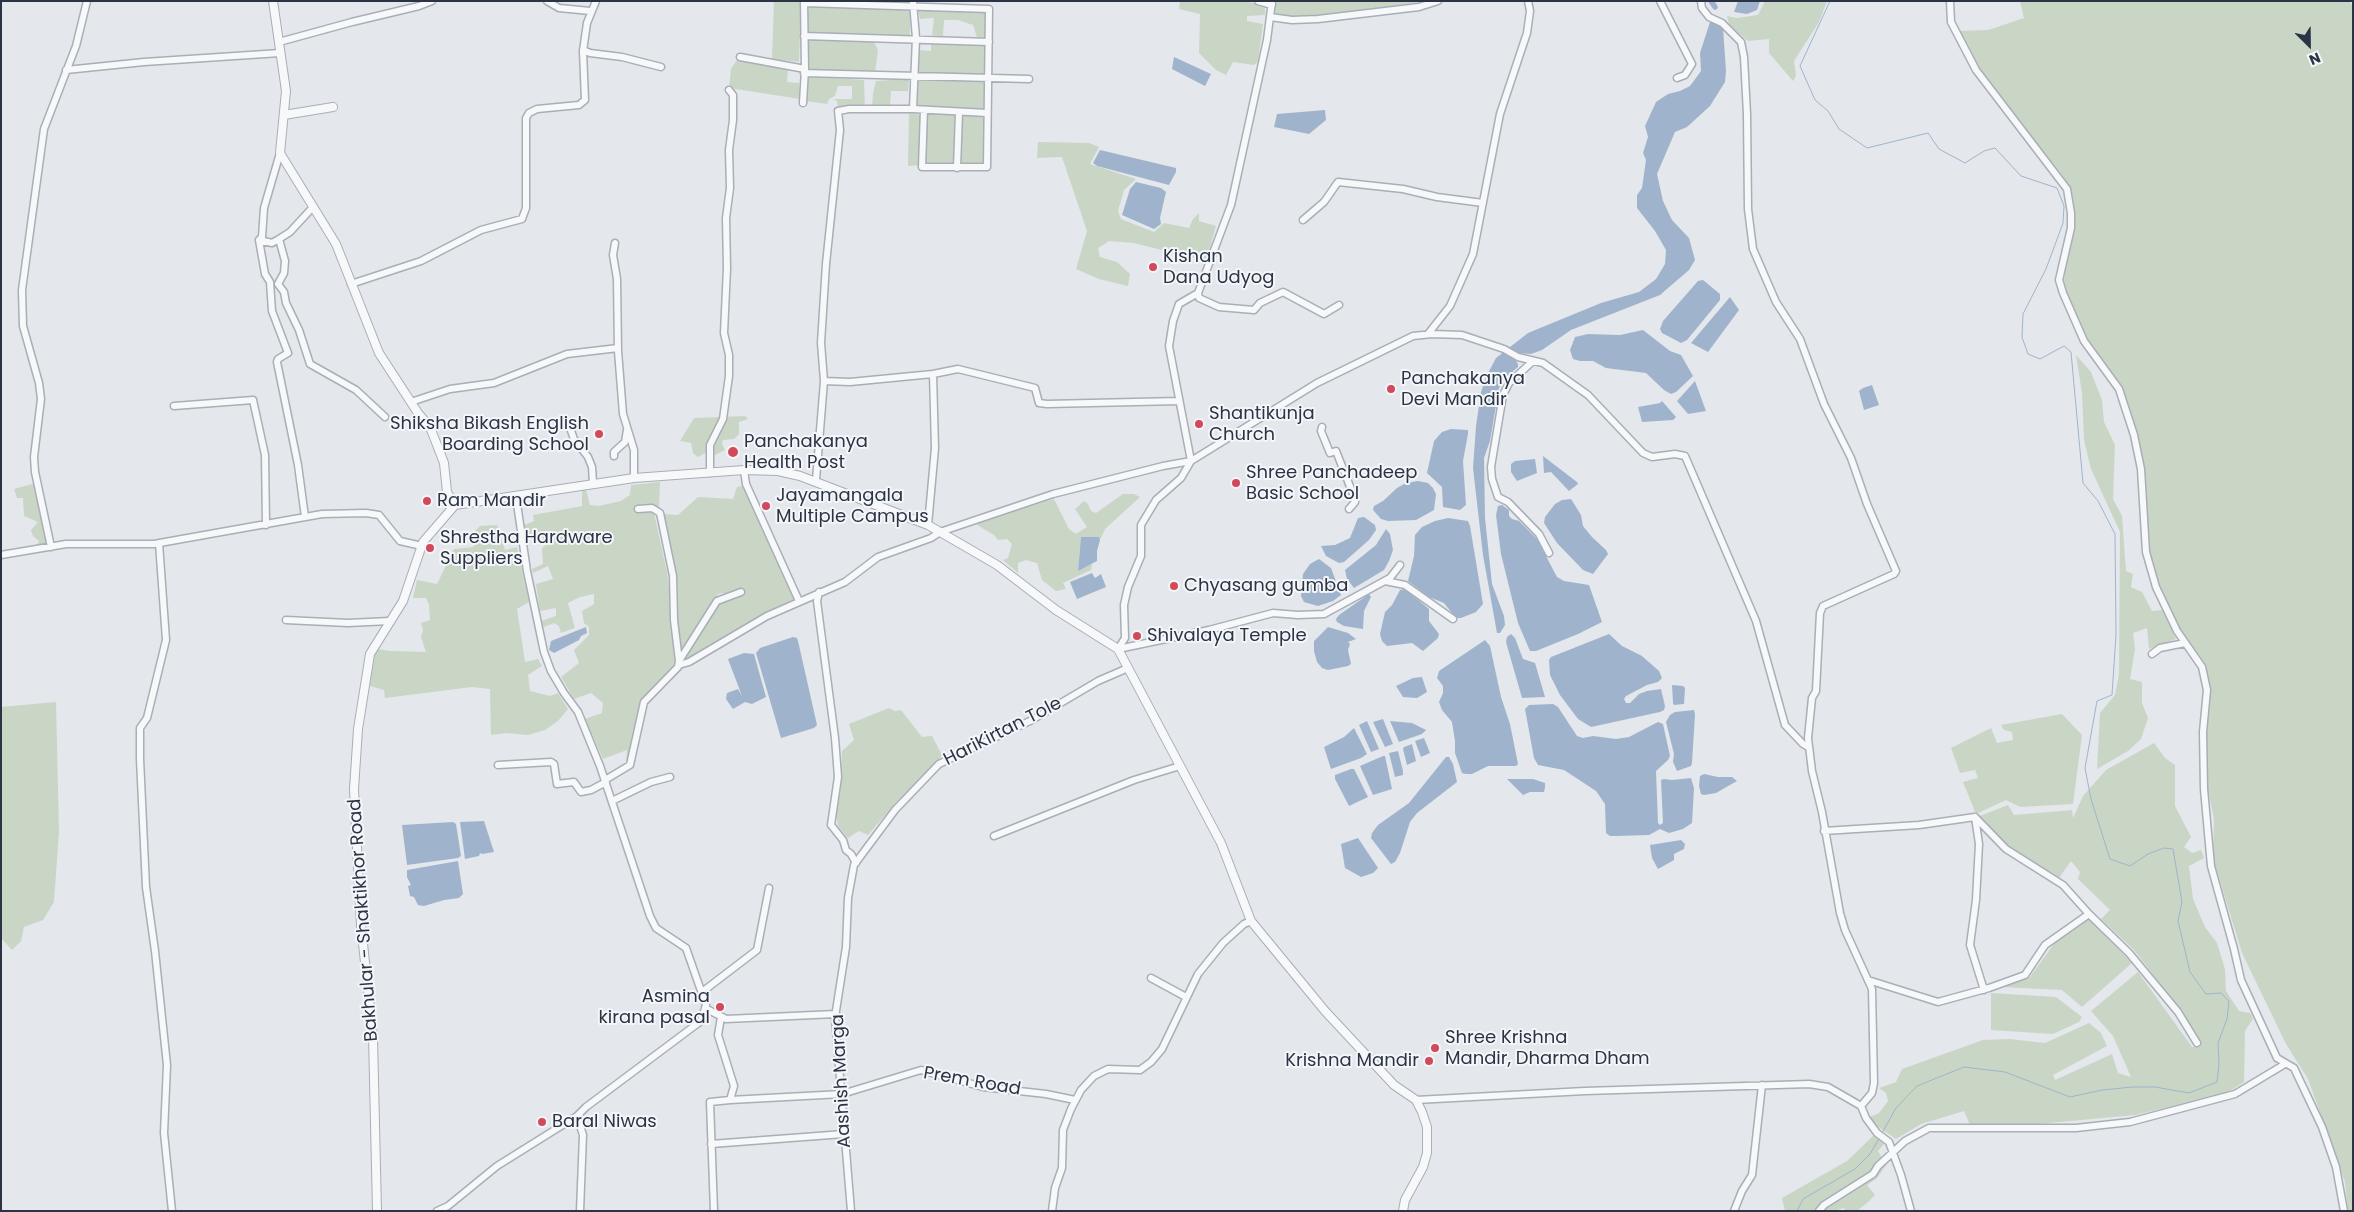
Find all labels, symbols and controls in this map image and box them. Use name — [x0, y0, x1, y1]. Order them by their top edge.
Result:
north arrow — [2284, 20, 2334, 70]
text: N — [2306, 48, 2324, 70]
place label: Kishan Dana Udyog — [1163, 246, 1275, 288]
marker: Kishan Dana Udyog — [1147, 261, 1159, 273]
place label: Panchakanya Devi Mandir — [1401, 368, 1525, 410]
marker: Panchakanya Devi Mandir — [1385, 383, 1397, 395]
place label: Shantikunja Church — [1209, 403, 1315, 446]
place label: Shiksha Bikash English Boarding School — [390, 413, 589, 456]
marker: Shantikunja Church — [1193, 418, 1205, 430]
marker: Shiksha Bikash English Boarding School — [593, 428, 605, 440]
place label: Panchakanya Health Post — [744, 431, 868, 474]
marker: Panchakanya Health Post — [726, 445, 740, 459]
place label: Shree Panchadeep Basic School — [1246, 462, 1417, 504]
marker: Shree Panchadeep Basic School — [1230, 477, 1242, 489]
place label: Jayamangala Multiple Campus — [776, 485, 929, 528]
place label: Ram Mandir — [437, 490, 546, 512]
marker: Ram Mandir — [421, 495, 433, 507]
marker: Jayamangala Multiple Campus — [760, 500, 772, 512]
place label: Shrestha Hardware Suppliers — [440, 527, 613, 570]
marker: Shrestha Hardware Suppliers — [424, 542, 436, 554]
place label: Chyasang gumba — [1184, 575, 1348, 597]
marker: Chyasang gumba — [1168, 580, 1180, 592]
place label: Shivalaya Temple — [1147, 625, 1307, 647]
marker: Shivalaya Temple — [1131, 630, 1143, 642]
street label: HariKirtan Tole — [940, 693, 1066, 771]
street label: Bakhular - Shaktikhor Road — [345, 798, 383, 1042]
place label: Asmina kirana pasal — [599, 986, 710, 1028]
marker: Asmina kirana pasal — [714, 1001, 726, 1013]
street label: Aashish Marga — [828, 1013, 856, 1149]
place label: Shree Krishna Mandir, Dharma Dham — [1445, 1027, 1649, 1070]
marker: Shree Krishna Mandir, Dharma Dham — [1429, 1042, 1441, 1054]
place label: Krishna Mandir — [1285, 1050, 1419, 1072]
marker: Krishna Mandir — [1423, 1055, 1435, 1067]
street label: Prem Road — [922, 1063, 1022, 1101]
place label: Baral Niwas — [552, 1111, 657, 1133]
marker: Baral Niwas — [536, 1116, 548, 1128]

